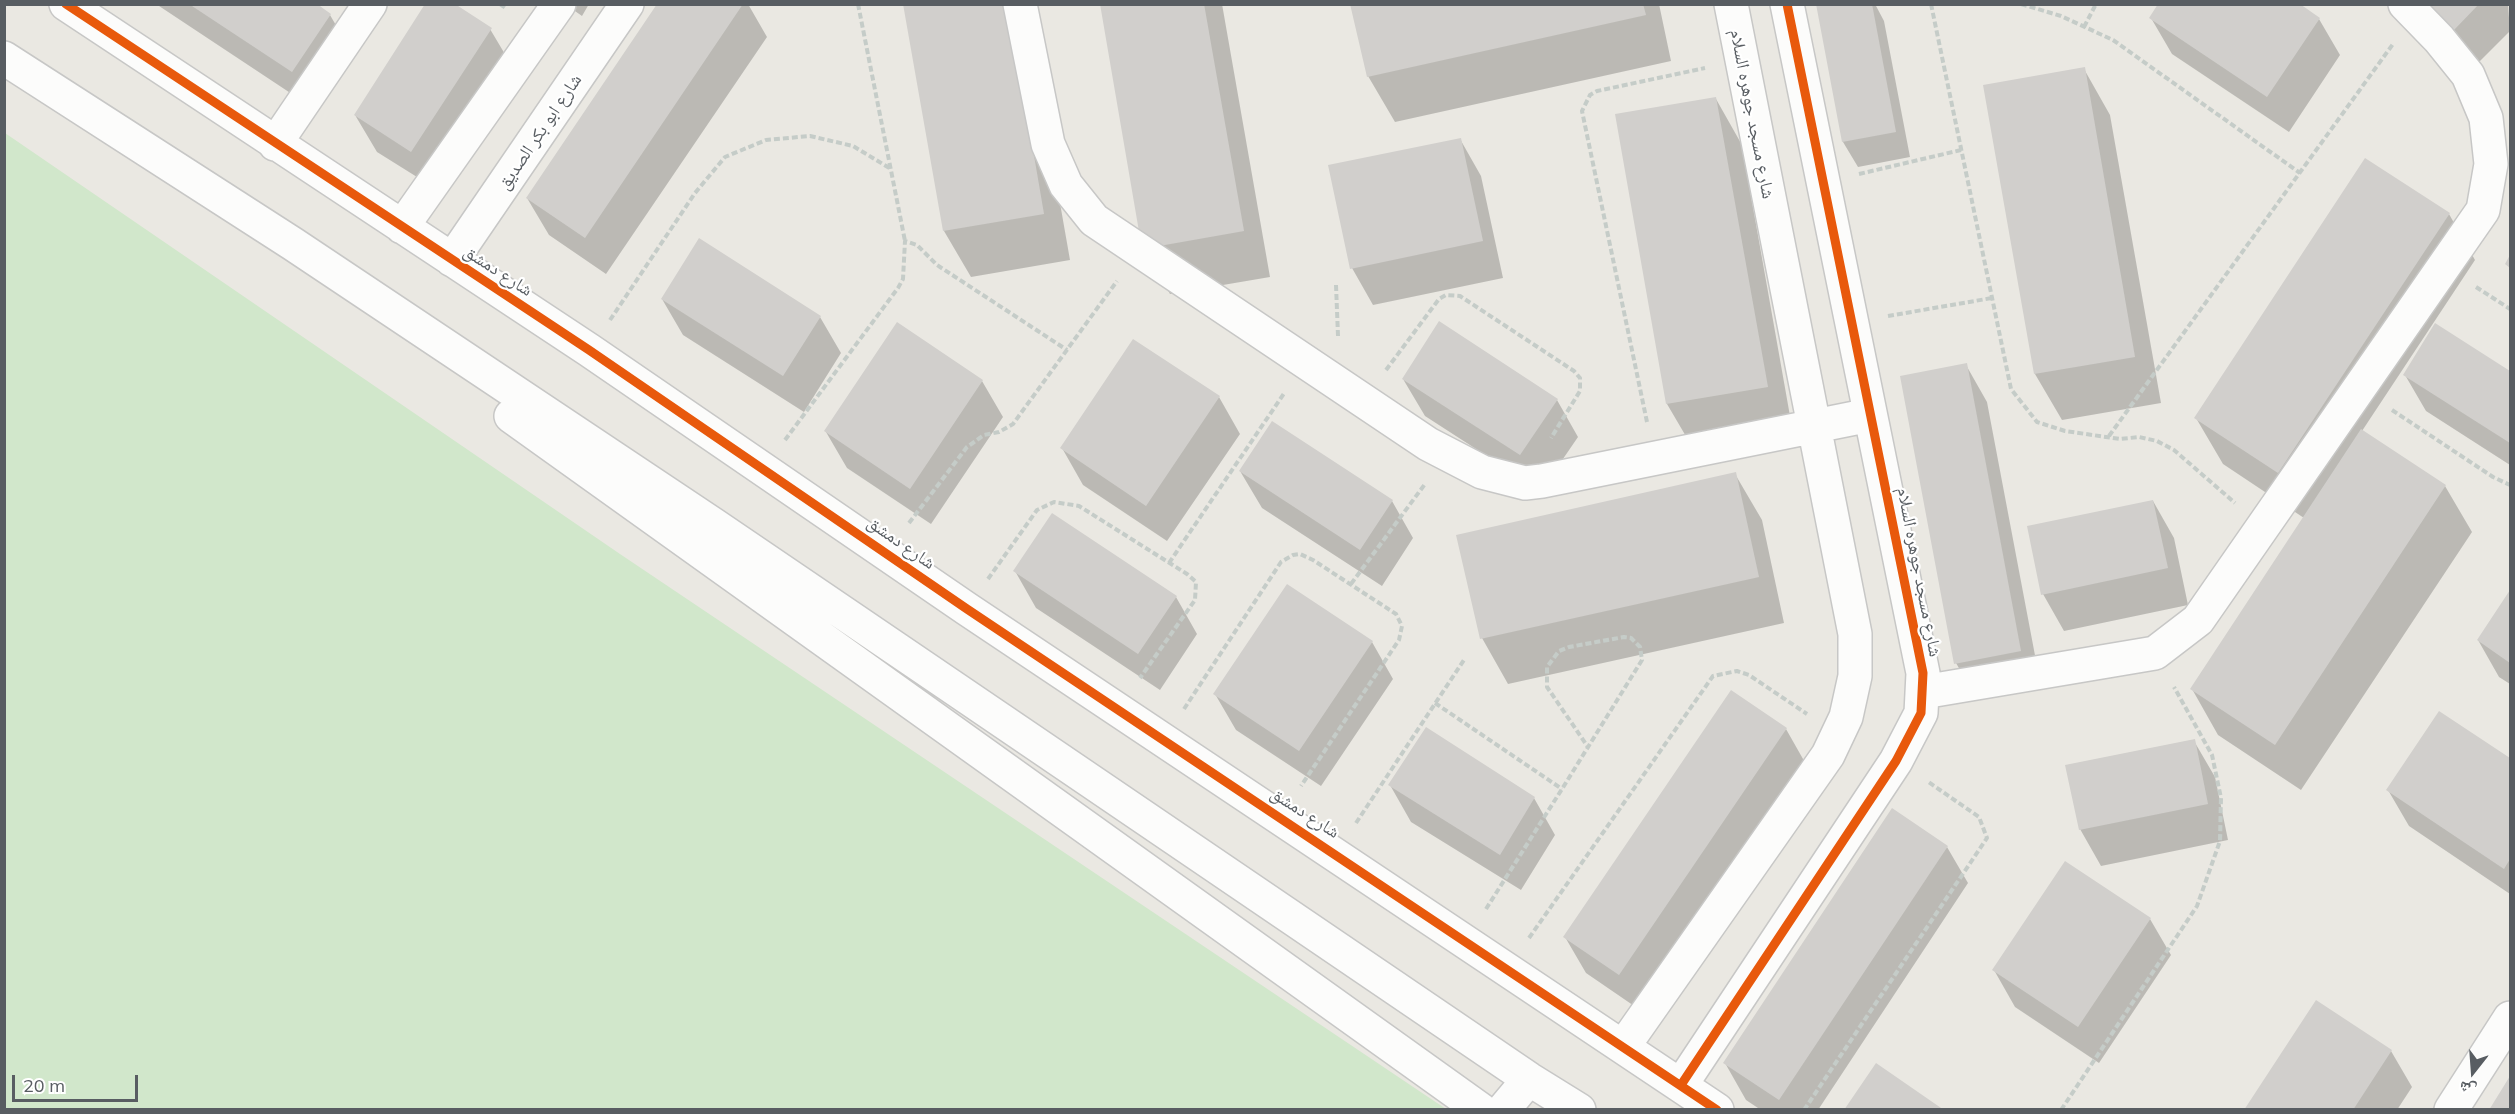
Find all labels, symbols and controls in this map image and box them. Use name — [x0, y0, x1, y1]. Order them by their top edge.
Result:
street label: شارع مسجد جوهره السلام — [1725, 27, 1779, 201]
street label: شارع ابو بكر الصديق — [493, 70, 587, 194]
street label: شارع دمشق — [459, 241, 537, 301]
street label: شارع مسجد جوهره السلام — [1892, 485, 1946, 659]
street label: شارع دمشق — [863, 512, 939, 574]
street label: شارع دمشق — [1266, 783, 1344, 843]
north arrow — [2443, 1042, 2503, 1102]
scale bar — [15, 1063, 141, 1101]
text: 20 m — [23, 1074, 65, 1097]
text: ش — [2457, 1077, 2479, 1101]

